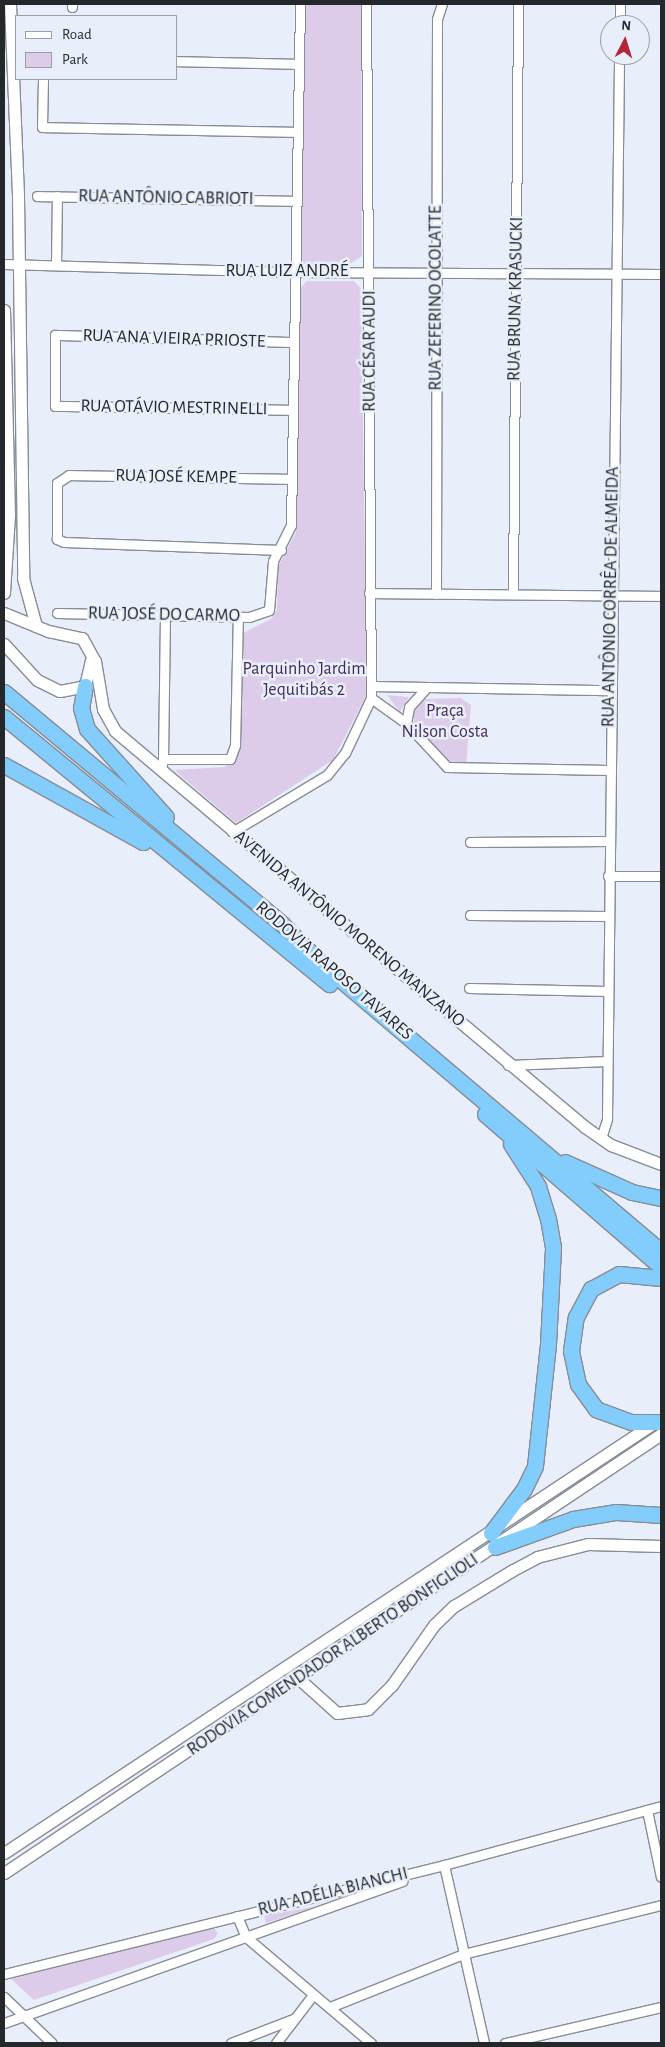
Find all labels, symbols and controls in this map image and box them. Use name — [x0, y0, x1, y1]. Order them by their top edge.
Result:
legend — [15, 15, 178, 80]
north arrow — [600, 15, 650, 65]
text: N — [621, 19, 632, 33]
text: Road — [62, 27, 92, 42]
text: Park — [62, 52, 88, 67]
street label: RUA ANTÔNIO CABRIOTI — [78, 186, 254, 210]
street label: RUA ZEFERINO OCOLATTE — [425, 205, 447, 391]
street label: RUA BRUNA KRASUCKI — [504, 217, 528, 381]
street label: RUA LUIZ ANDRÉ — [225, 260, 349, 282]
street label: RUA CÉSAR AUDI — [359, 290, 381, 412]
street label: RUA ANA VIEIRA PRIOSTE — [82, 325, 266, 353]
street label: RUA OTÁVIO MESTRINELLI — [80, 396, 268, 420]
street label: RUA JOSÉ KEMPE — [115, 465, 237, 489]
street label: RUA ANTÔNIO CORRÊA DE ALMEIDA — [598, 467, 624, 727]
street label: RUA JOSÉ DO CARMO — [88, 603, 240, 627]
park label: Parquinho Jardim Jequitibás 2 — [242, 659, 366, 702]
park label: Praça Nilson Costa — [401, 701, 489, 744]
street label: AVENIDA ANTÔNIO MORENO MANZANO — [229, 826, 469, 1032]
street label: RODOVIA RAPOSO TAVARES — [251, 897, 417, 1045]
street label: RODOVIA COMENDADOR ALBERTO BONFIGLIOLI — [183, 1549, 483, 1761]
street label: RUA ADÉLIA BIANCHI — [256, 1863, 410, 1921]

